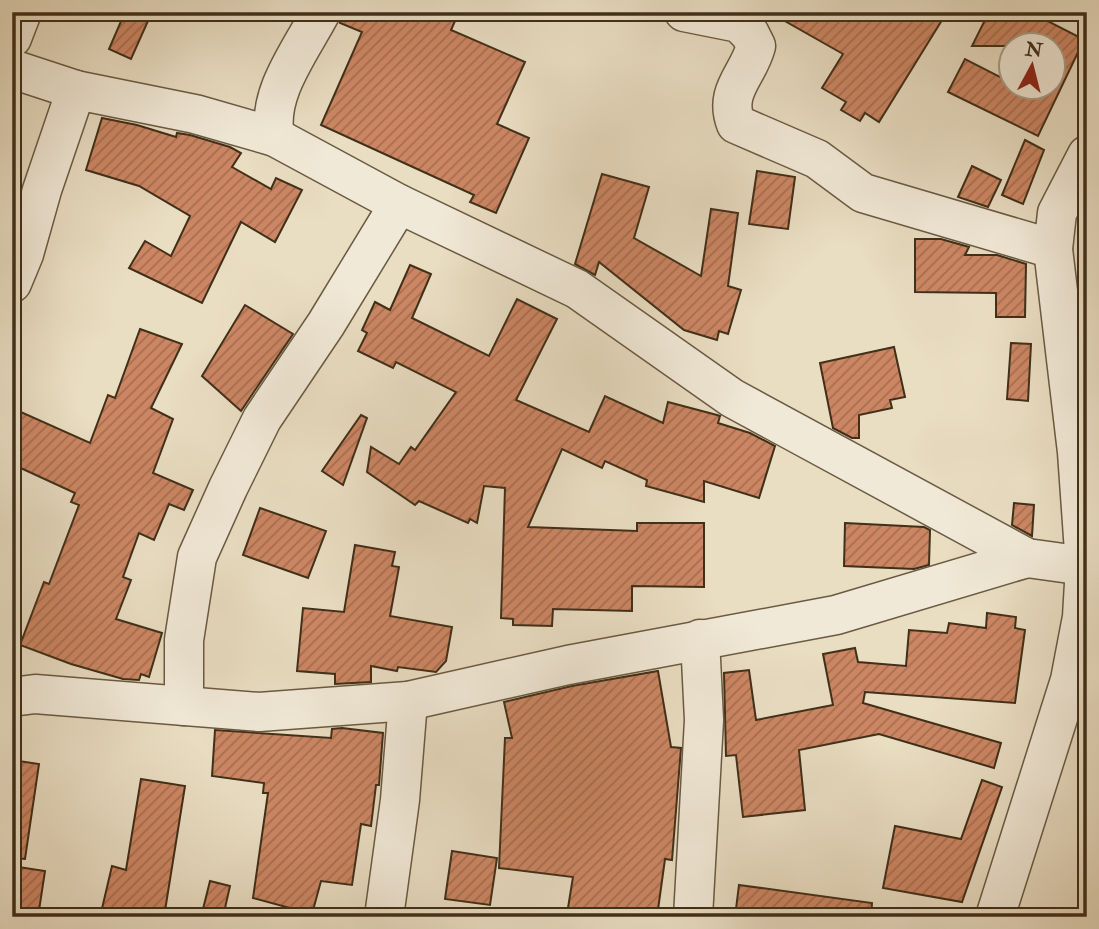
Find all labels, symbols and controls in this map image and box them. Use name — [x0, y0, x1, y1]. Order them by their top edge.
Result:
north arrow — [998, 32, 1068, 102]
text: N — [1023, 37, 1045, 63]

